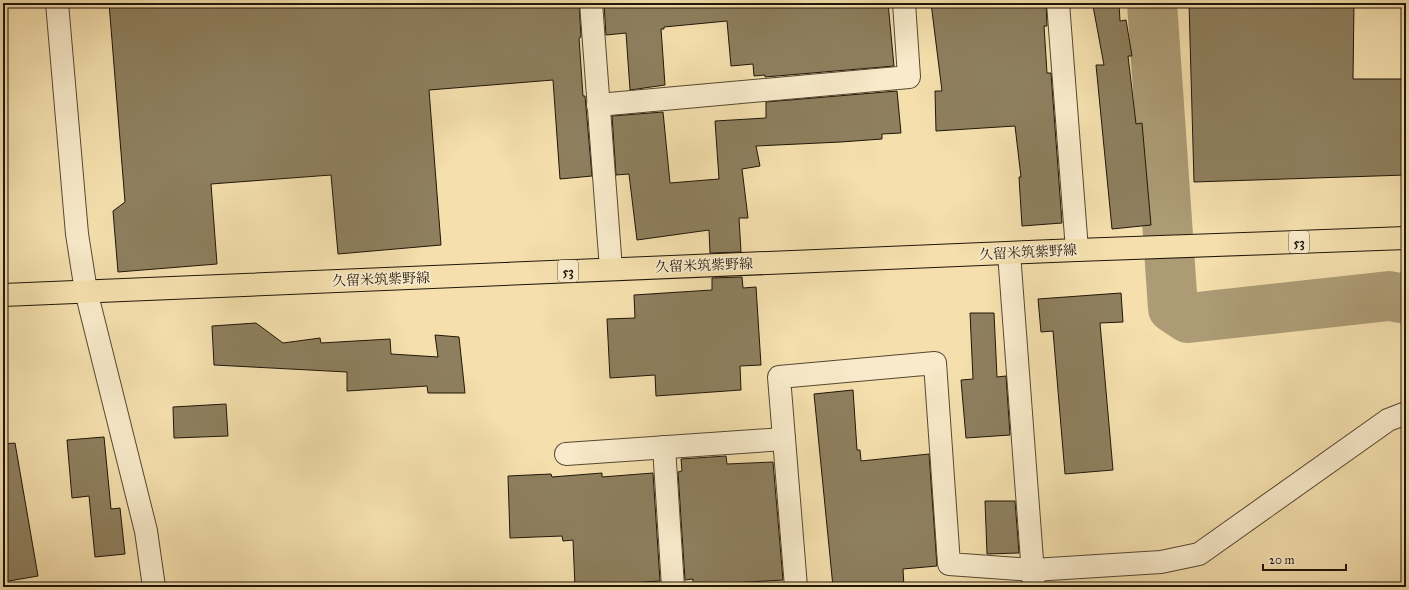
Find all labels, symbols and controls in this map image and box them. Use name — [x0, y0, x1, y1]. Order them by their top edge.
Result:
road number: 53 — [1289, 231, 1309, 253]
street label: 久留米筑紫野線 — [979, 241, 1077, 264]
street label: 久留米筑紫野線 — [655, 255, 753, 276]
road number: 53 — [558, 260, 578, 282]
street label: 久留米筑紫野線 — [332, 269, 430, 290]
scale bar — [1263, 546, 1346, 572]
text: 20 m — [1269, 553, 1295, 567]

